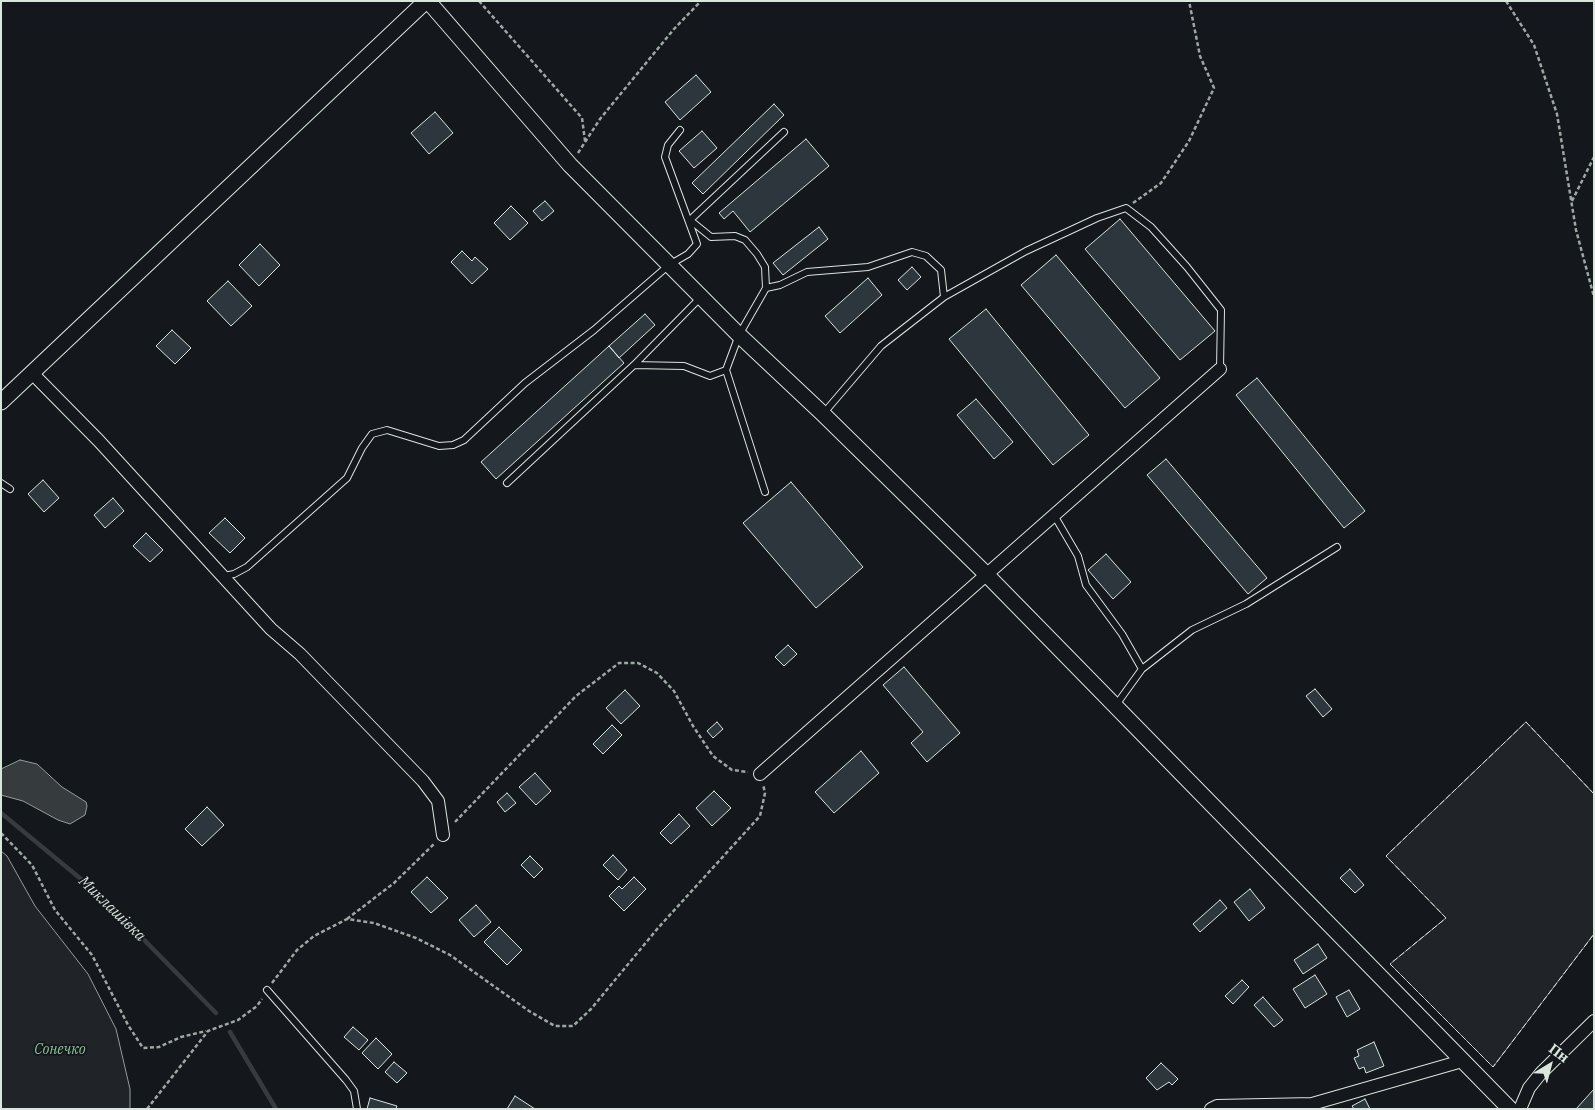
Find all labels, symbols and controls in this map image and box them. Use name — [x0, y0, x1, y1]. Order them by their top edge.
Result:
water label: Миклашівка — [75, 873, 149, 945]
north arrow — [1525, 1040, 1575, 1090]
text: Пн — [1545, 1040, 1573, 1066]
park label: Сонечко — [34, 1042, 86, 1058]

